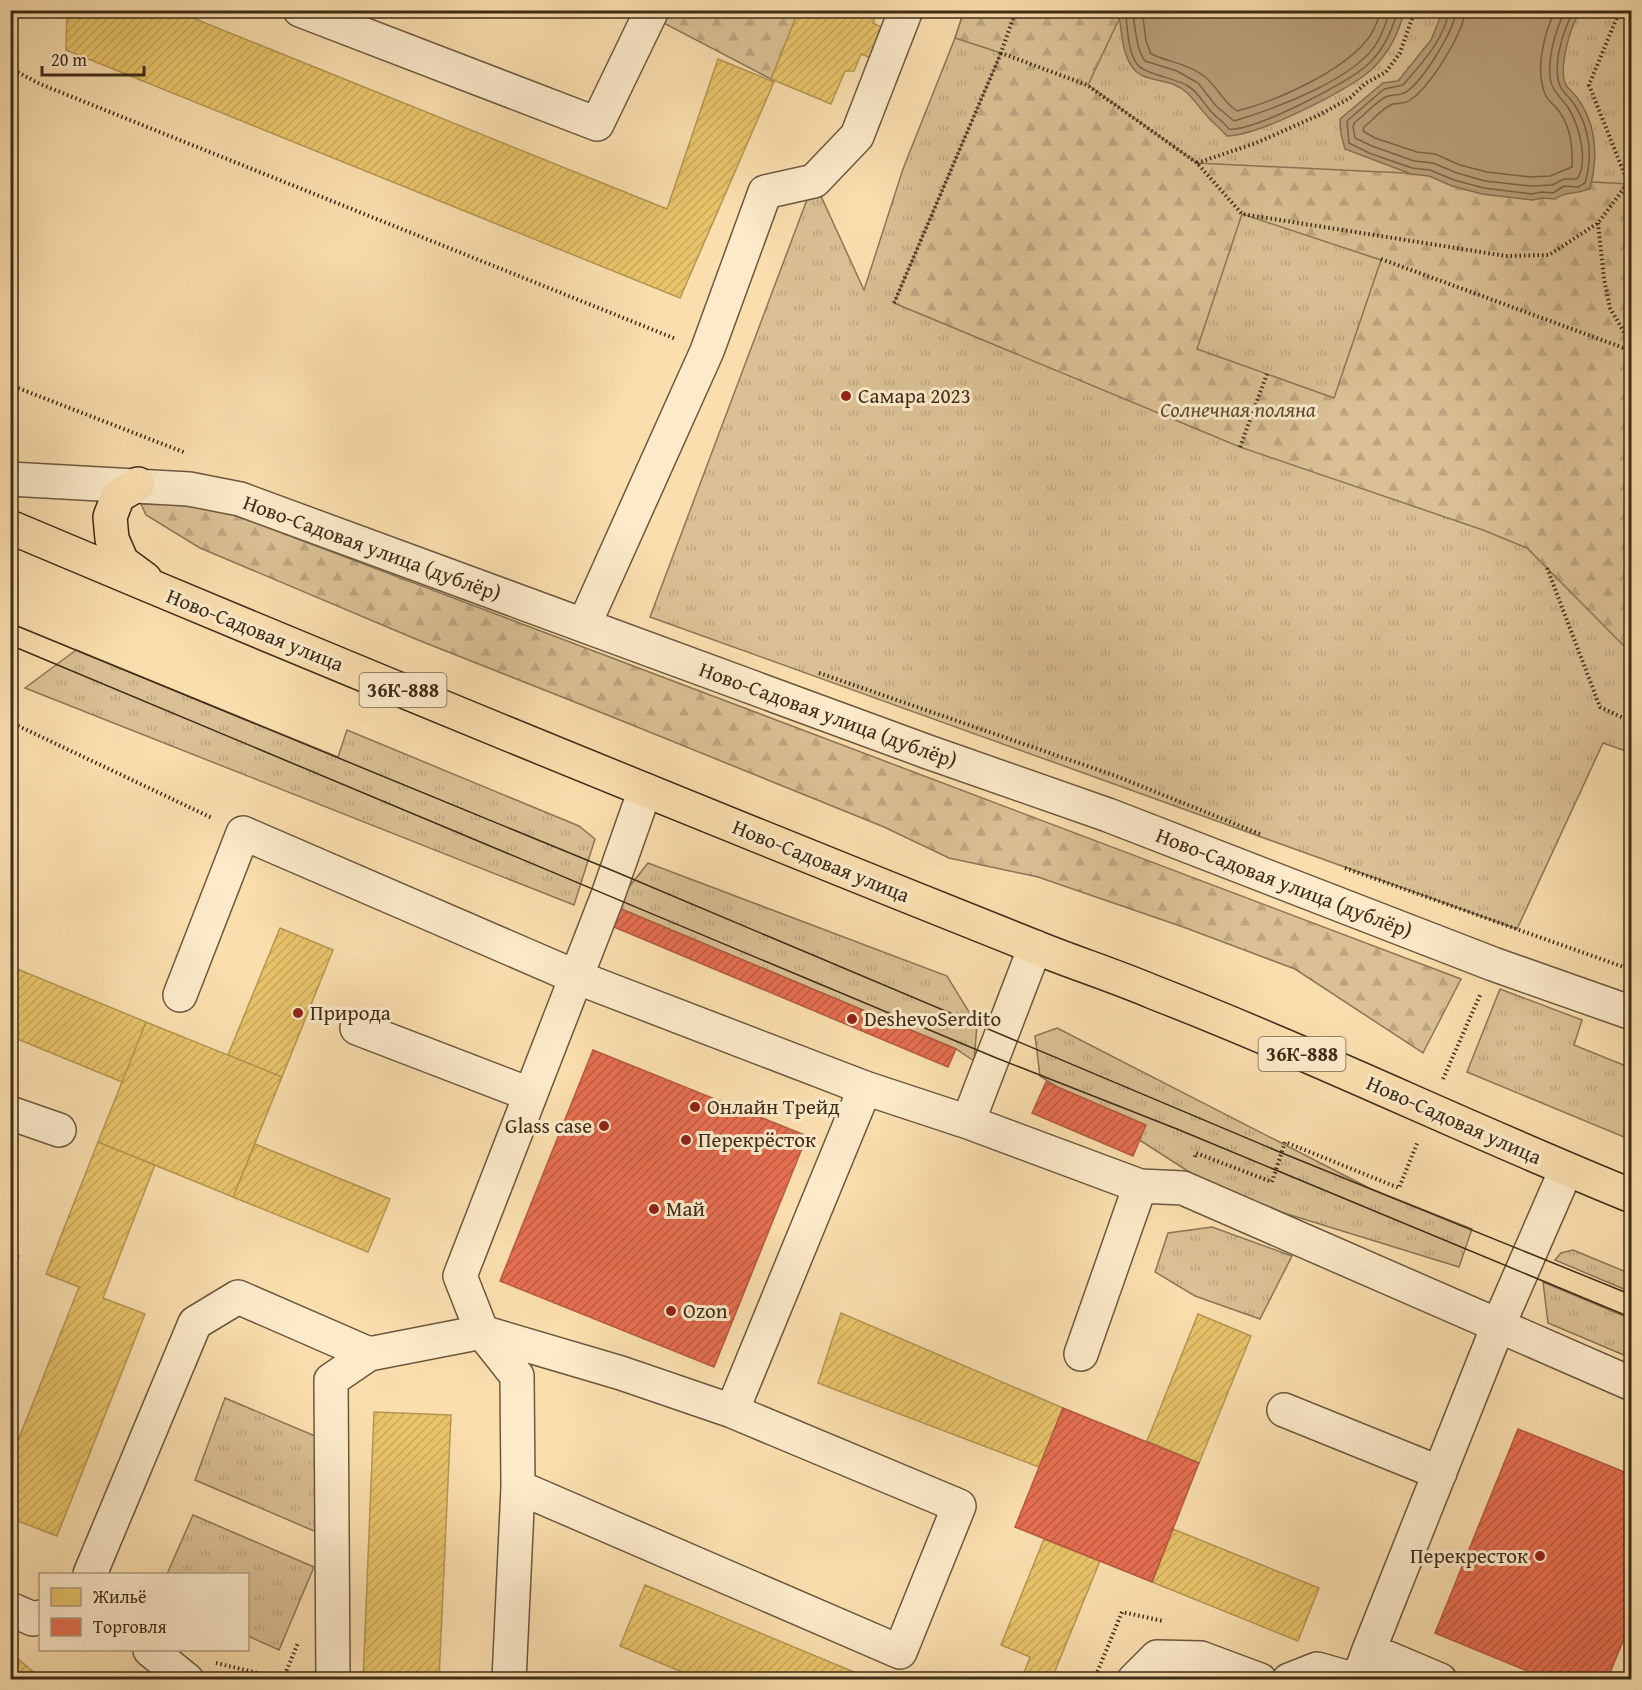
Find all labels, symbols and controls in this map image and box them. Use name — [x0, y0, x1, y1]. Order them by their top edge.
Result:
scale bar — [42, 39, 144, 77]
text: 20 m — [51, 46, 87, 73]
place label: Самара 2023 — [858, 380, 971, 411]
marker: Самара 2023 — [839, 389, 853, 403]
park label: Солнечная поляна — [1160, 394, 1316, 425]
street label: Ново-Садовая улица (дублёр) — [239, 486, 505, 609]
street label: Ново-Садовая улица — [162, 580, 348, 679]
street label: Ново-Садовая улица (дублёр) — [695, 653, 961, 776]
road number: 36К-888 — [360, 673, 446, 707]
street label: Ново-Садовая улица — [728, 811, 914, 910]
street label: Ново-Садовая улица (дублёр) — [1152, 819, 1417, 946]
place label: Природа — [310, 997, 391, 1028]
place label: DeshevoSerdito — [864, 1003, 1001, 1034]
marker: Природа — [291, 1006, 305, 1020]
marker: DeshevoSerdito — [845, 1012, 859, 1026]
road number: 36К-888 — [1258, 1037, 1346, 1071]
street label: Ново-Садовая улица — [1362, 1067, 1547, 1172]
place label: Онлайн Трейд — [707, 1091, 840, 1122]
marker: Онлайн Трейд — [688, 1100, 702, 1114]
place label: Glass case — [505, 1110, 592, 1141]
marker: Glass case — [597, 1119, 611, 1133]
place label: Перекрёсток — [698, 1124, 816, 1155]
marker: Перекрёсток — [679, 1133, 693, 1147]
place label: Май — [666, 1193, 705, 1224]
marker: Май — [647, 1202, 661, 1216]
place label: Ozon — [683, 1295, 728, 1326]
marker: Ozon — [664, 1304, 678, 1318]
place label: Перекресток — [1410, 1540, 1528, 1571]
marker: Перекресток — [1533, 1549, 1547, 1563]
legend — [39, 1573, 249, 1651]
text: Жильё — [92, 1583, 147, 1610]
text: Торговля — [93, 1613, 167, 1640]

